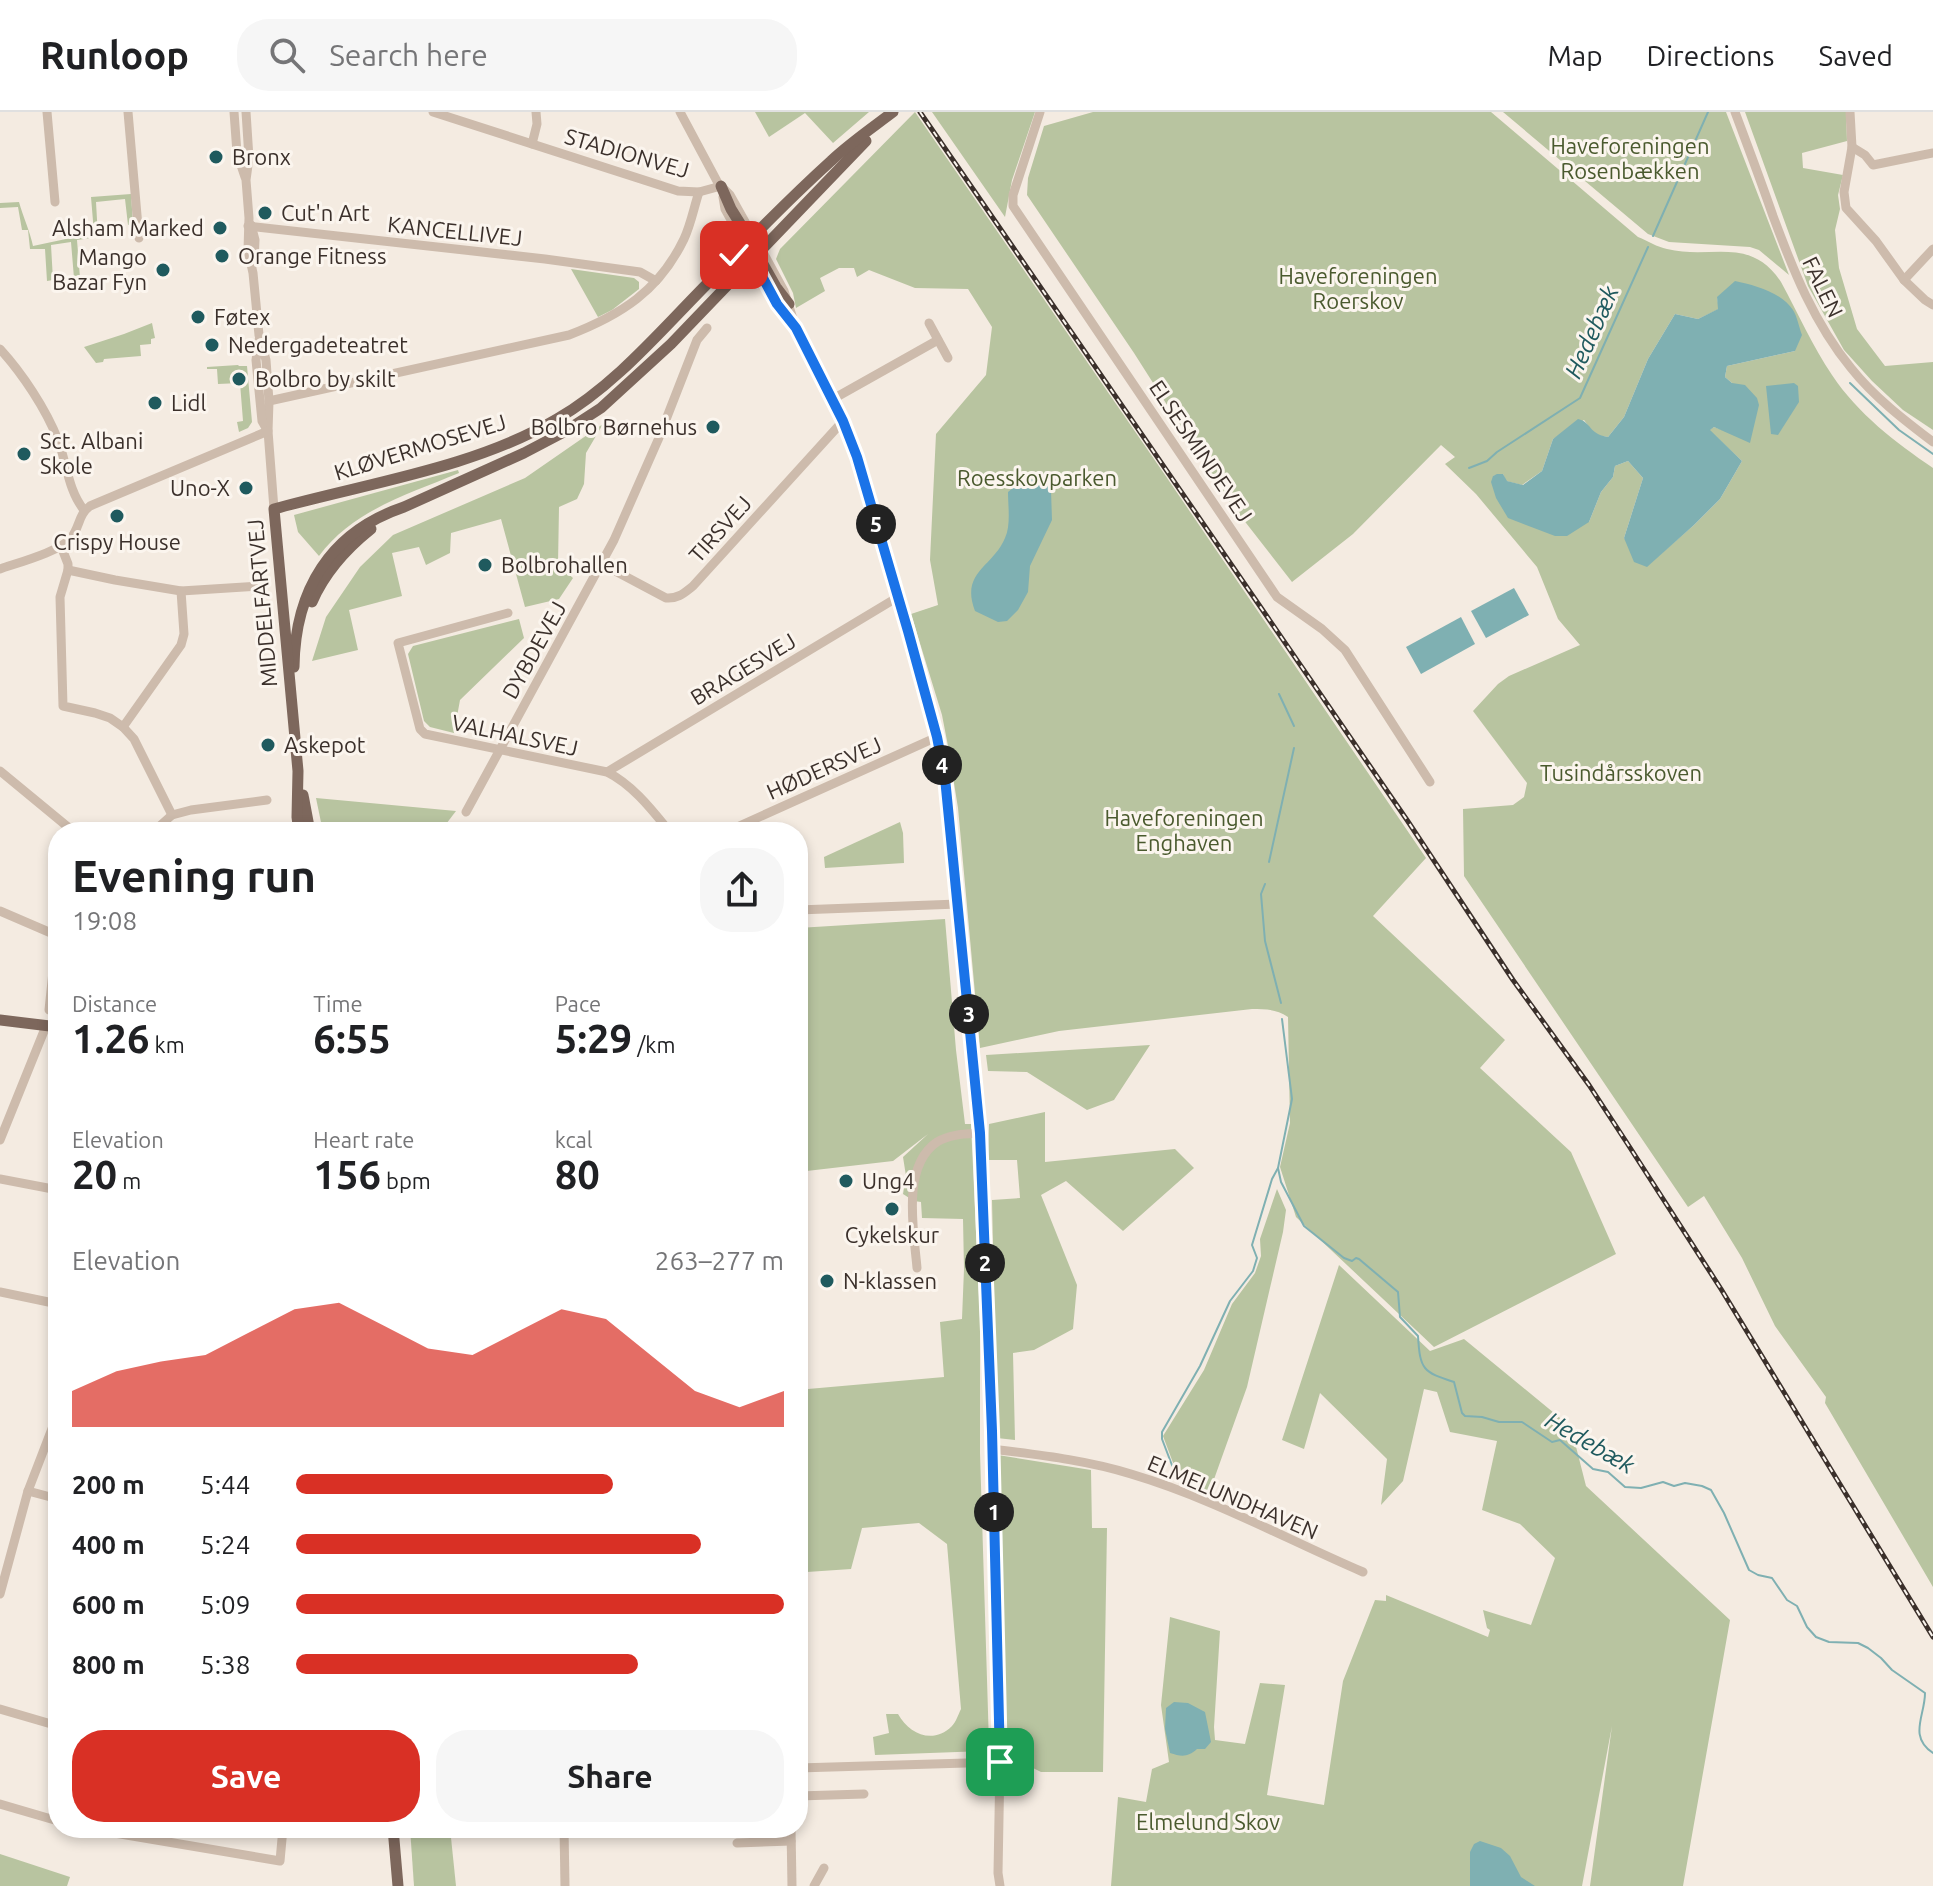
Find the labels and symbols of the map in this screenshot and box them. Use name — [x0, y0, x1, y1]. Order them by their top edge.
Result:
street label: STADIONVEJ — [562, 123, 692, 182]
park label: Haveforeningen Rosenbækken — [1551, 133, 1709, 183]
place label: Bronx — [232, 144, 291, 169]
marker: Bronx — [207, 148, 225, 166]
place label: Cut'n Art — [281, 200, 370, 225]
marker: Cut'n Art — [256, 204, 274, 222]
street label: KANCELLIVEJ — [386, 211, 524, 250]
place label: Alsham Marked — [52, 215, 204, 240]
marker: Alsham Marked — [211, 219, 229, 237]
pin — [700, 221, 768, 289]
place label: Orange Fitness — [238, 243, 386, 268]
place label: Mango Bazar Fyn — [52, 244, 147, 294]
marker: Orange Fitness — [213, 247, 231, 265]
street label: FALEN — [1798, 252, 1849, 321]
marker: Mango Bazar Fyn — [154, 261, 172, 279]
park label: Haveforeningen Roerskov — [1279, 263, 1437, 313]
water label: Hedebæk — [1559, 281, 1624, 382]
place label: Føtex — [214, 304, 270, 329]
marker: Føtex — [189, 308, 207, 326]
place label: Nedergadeteatret — [228, 332, 408, 357]
marker: Nedergadeteatret — [203, 336, 221, 354]
place label: Bolbro by skilt — [255, 366, 396, 391]
marker: Bolbro by skilt — [230, 370, 248, 388]
street label: ELSESMINDEVEJ — [1145, 375, 1258, 526]
place label: Lidl — [171, 390, 206, 415]
marker: Lidl — [146, 394, 164, 412]
street label: KLØVERMOSEVEJ — [331, 408, 509, 485]
place label: Bolbro Børnehus — [531, 414, 697, 439]
marker: Bolbro Børnehus — [704, 418, 722, 436]
place label: Sct. Albani Skole — [40, 428, 143, 478]
marker: Sct. Albani Skole — [15, 445, 33, 463]
park label: Roesskovparken — [957, 465, 1117, 490]
place label: Uno-X — [170, 475, 230, 500]
marker: Uno-X — [237, 479, 255, 497]
street label: TIRSVEJ — [683, 490, 756, 567]
pin: 5 — [856, 504, 896, 544]
marker: Crispy House — [108, 507, 126, 525]
street label: MIDDELFARTVEJ — [242, 518, 281, 688]
place label: Crispy House — [53, 529, 181, 554]
place label: Bolbrohallen — [501, 552, 628, 577]
marker: Bolbrohallen — [476, 556, 494, 574]
street label: DYBDEVEJ — [497, 597, 570, 703]
street label: BRAGESVEJ — [686, 627, 800, 710]
street label: VALHALSVEJ — [450, 709, 581, 760]
street label: HØDERSVEJ — [763, 731, 885, 804]
place label: Askepot — [284, 732, 366, 757]
marker: Askepot — [259, 736, 277, 754]
pin: 4 — [922, 745, 962, 785]
park label: Tusindårsskoven — [1540, 760, 1702, 785]
park label: Haveforeningen Enghaven — [1105, 805, 1263, 855]
pin: 3 — [949, 994, 989, 1034]
place label: Ung4 — [862, 1168, 915, 1193]
marker: Ung4 — [837, 1172, 855, 1190]
marker: Cykelskur — [883, 1200, 901, 1218]
place label: Cykelskur — [845, 1222, 940, 1247]
pin: 2 — [965, 1243, 1005, 1283]
place label: N-klassen — [843, 1268, 937, 1293]
marker: N-klassen — [818, 1272, 836, 1290]
water label: Hedebæk — [1541, 1406, 1640, 1479]
street label: ELMELUNDHAVEN — [1144, 1449, 1322, 1544]
pin: 1 — [974, 1492, 1014, 1532]
pin — [966, 1728, 1034, 1796]
park label: Elmelund Skov — [1136, 1809, 1280, 1834]

